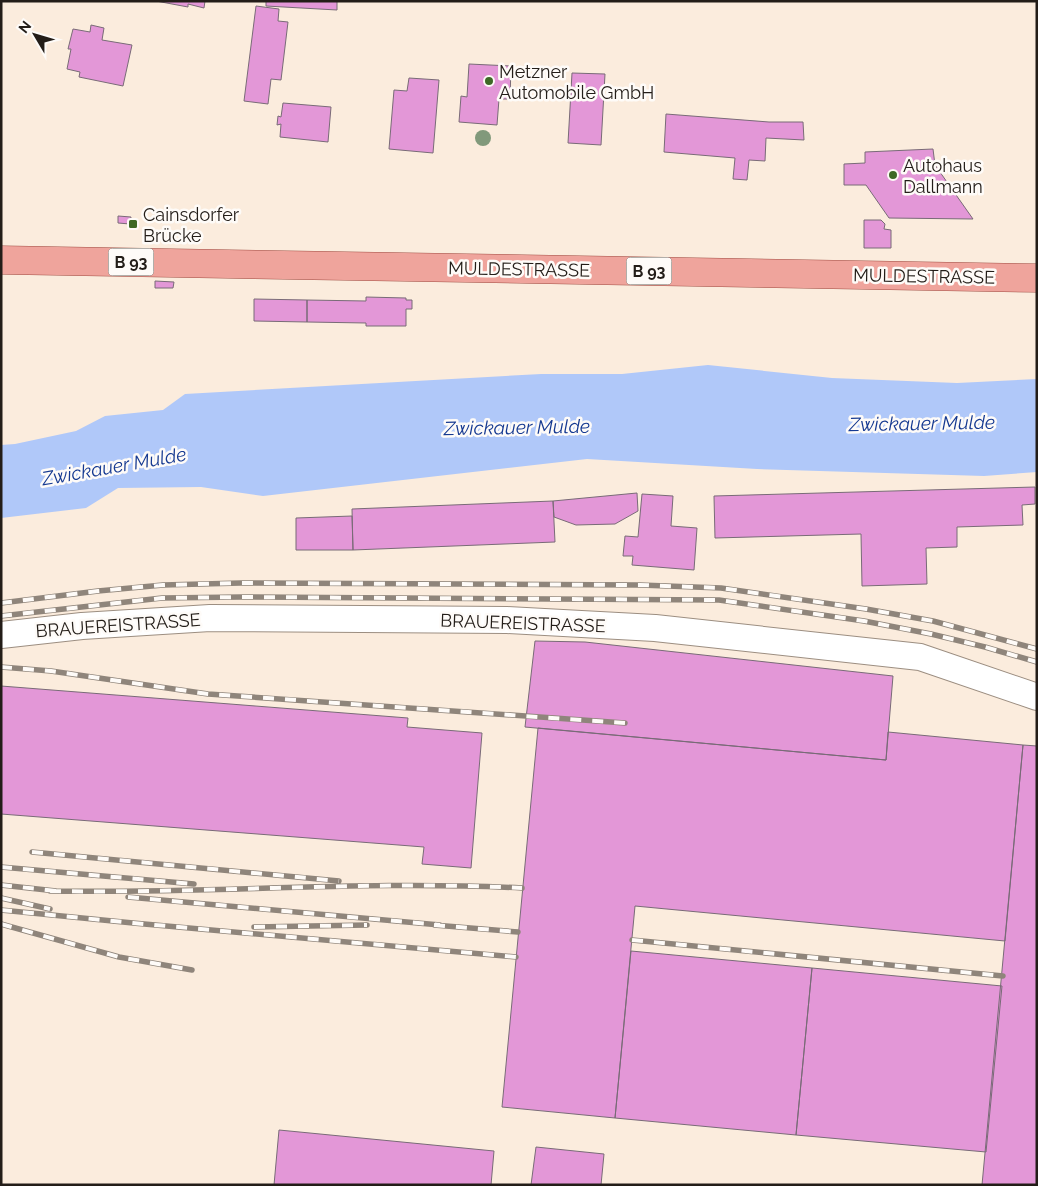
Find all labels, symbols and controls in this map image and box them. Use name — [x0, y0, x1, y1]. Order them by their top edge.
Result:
north arrow — [10, 10, 60, 60]
text: N — [15, 18, 34, 36]
place label: Metzner Automobile GmbH — [499, 61, 654, 103]
marker: Metzner Automobile GmbH — [483, 75, 495, 87]
place label: Autohaus Dallmann — [903, 155, 983, 197]
marker: Autohaus Dallmann — [887, 169, 899, 181]
place label: Cainsdorfer Brücke — [143, 204, 240, 246]
marker: Cainsdorfer Brücke — [127, 218, 139, 230]
road number: B 93 — [108, 248, 154, 276]
street label: MULDESTRASSE — [448, 257, 590, 281]
road number: B 93 — [626, 258, 672, 284]
street label: MULDESTRASSE — [853, 264, 995, 288]
water label: Zwickauer Mulde — [848, 411, 995, 435]
water label: Zwickauer Mulde — [443, 415, 590, 439]
water label: Zwickauer Mulde — [39, 442, 188, 490]
street label: BRAUEREISTRASSE — [35, 609, 201, 641]
street label: BRAUEREISTRASSE — [440, 610, 606, 636]

